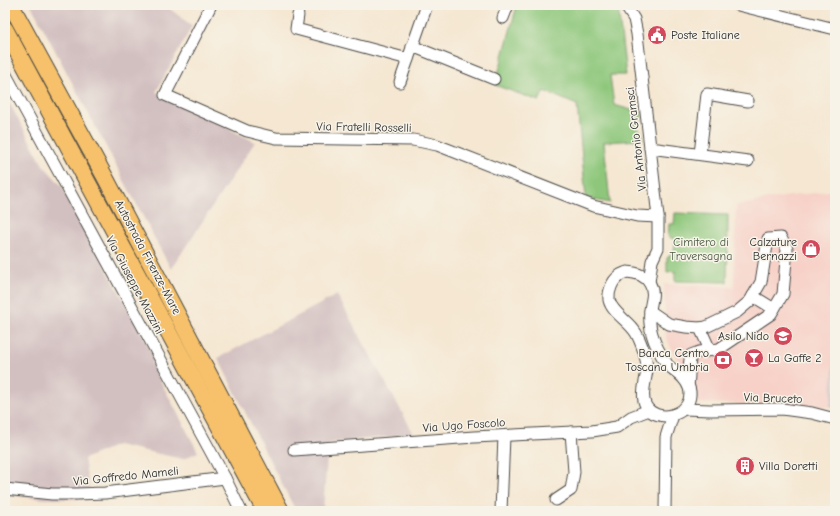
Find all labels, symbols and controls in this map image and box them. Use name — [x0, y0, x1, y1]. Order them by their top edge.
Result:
public building icon: Poste Italiane — [646, 24, 668, 46]
place label: Poste Italiane — [671, 28, 740, 42]
street label: Via Antonio Gramsci — [623, 86, 649, 192]
street label: Via Fratelli Rosselli — [316, 119, 412, 135]
street label: Autostrada Firenze-Mare — [112, 197, 184, 317]
street label: Via Giuseppe Mazzini — [103, 233, 167, 337]
park label: Cimitero di Traversagna — [670, 235, 732, 263]
place label: Calzature Bernazzi — [750, 235, 797, 263]
shop icon: Calzature Bernazzi — [800, 238, 822, 260]
school or university icon: Asilo Nido — [772, 325, 794, 347]
place label: Asilo Nido — [718, 329, 769, 343]
place label: Banca Centro Toscana Umbria — [626, 346, 709, 374]
bar icon: La Gaffe 2 — [743, 347, 765, 369]
bank icon: Banca Centro Toscana Umbria — [712, 349, 734, 371]
place label: La Gaffe 2 — [768, 351, 822, 365]
street label: Via Bruceto — [743, 390, 803, 406]
street label: Via Ugo Foscolo — [422, 415, 506, 435]
building icon: Villa Doretti — [734, 455, 756, 477]
place label: Villa Doretti — [759, 459, 818, 473]
street label: Via Goffredo Mameli — [73, 464, 179, 488]

